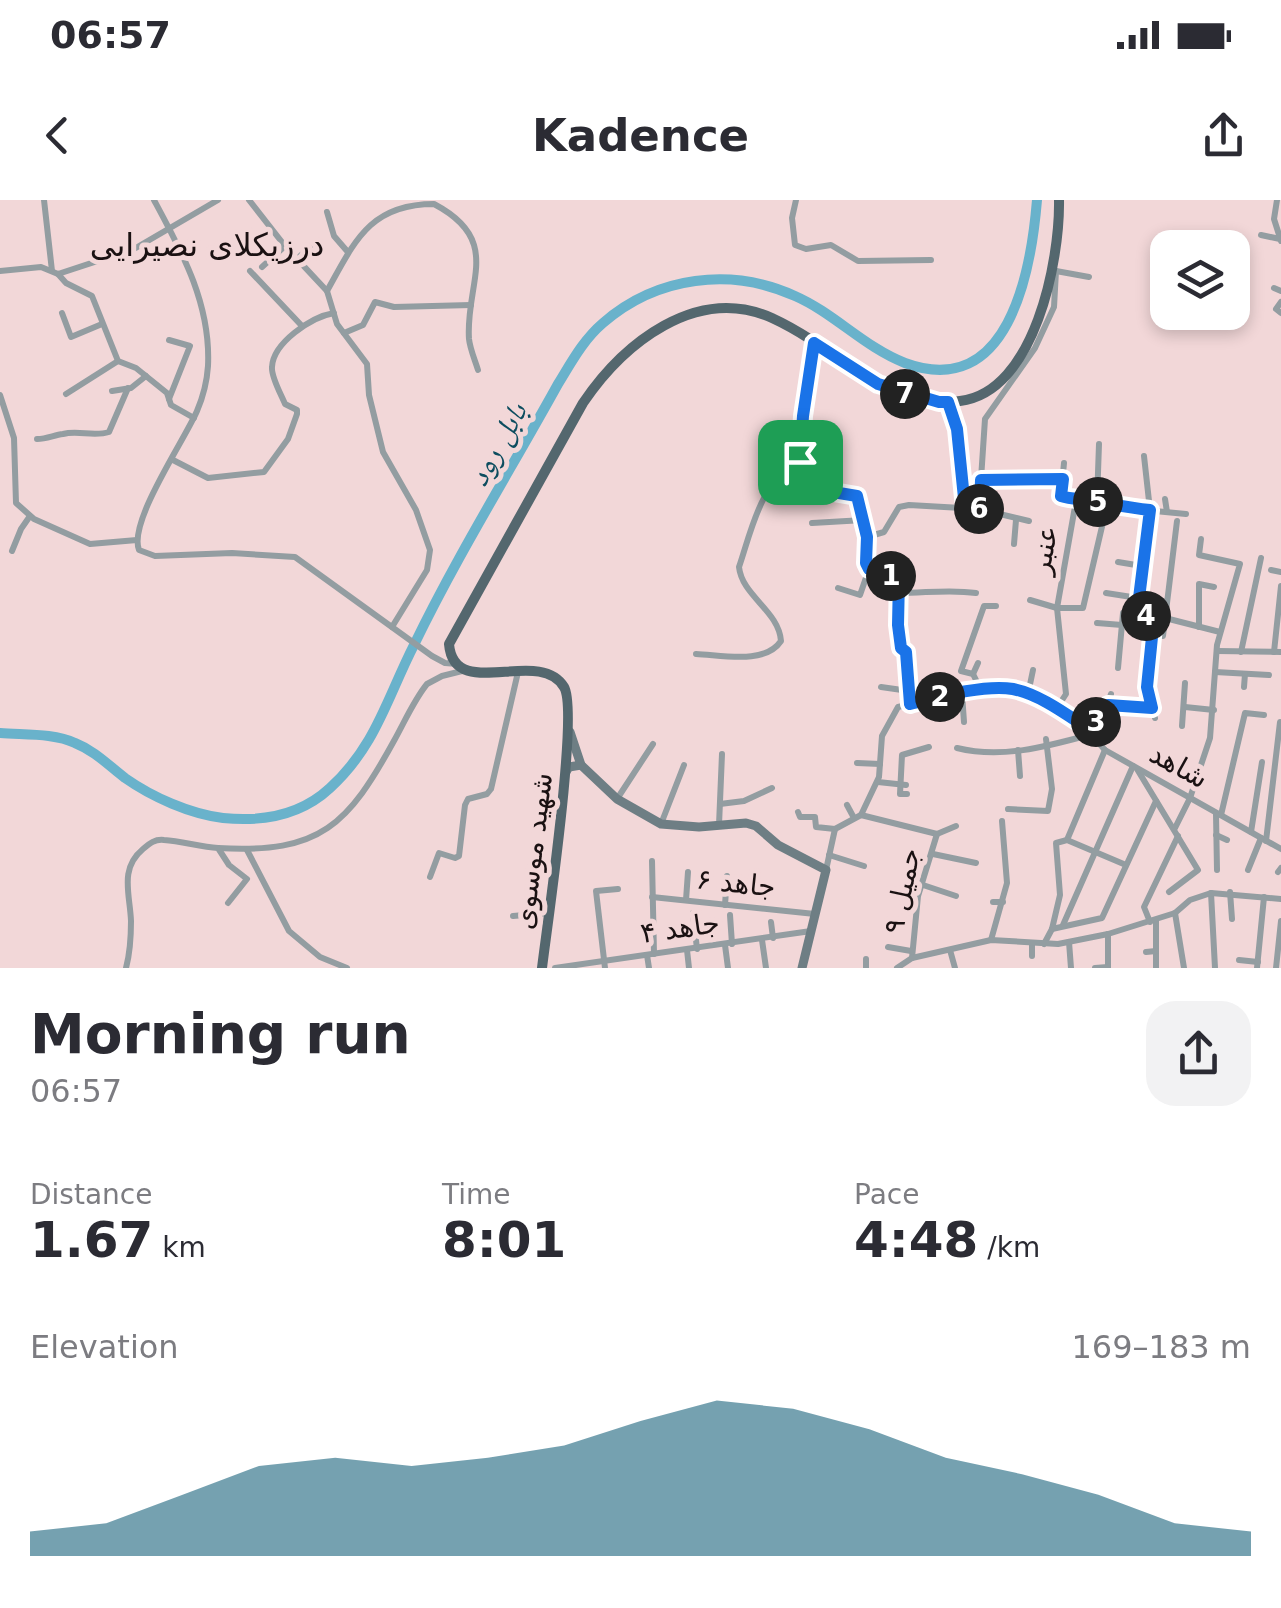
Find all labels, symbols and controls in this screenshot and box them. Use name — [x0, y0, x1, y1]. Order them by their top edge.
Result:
text: 06:57 — [50, 13, 171, 57]
icon: back — [30, 108, 85, 163]
icon: share — [1196, 108, 1251, 163]
text: Kadence — [532, 109, 749, 162]
district label: درزیکلای نصیرایی — [90, 226, 324, 264]
map controls — [1150, 230, 1250, 330]
button: layers — [1150, 230, 1250, 330]
pin: 7 — [880, 369, 930, 419]
text: 7 — [895, 377, 915, 410]
water label: بابل رود — [460, 396, 535, 492]
pin — [758, 420, 843, 505]
icon: arrive — [773, 435, 828, 490]
pin: 5 — [1073, 477, 1123, 527]
pin: 6 — [954, 484, 1004, 534]
text: 5 — [1088, 485, 1108, 518]
text: 6 — [969, 492, 989, 525]
street label: عنبر — [1023, 523, 1065, 579]
pin: 1 — [866, 551, 916, 601]
text: 1 — [881, 559, 901, 592]
pin: 4 — [1121, 591, 1171, 641]
text: 4 — [1136, 599, 1156, 632]
pin: 2 — [915, 672, 965, 722]
text: 2 — [930, 680, 950, 713]
pin: 3 — [1071, 697, 1121, 747]
text: 3 — [1086, 705, 1106, 738]
street label: شاهد — [1144, 737, 1214, 795]
street label: شهید موسوی — [507, 771, 559, 931]
street label: جمیل ۹ — [877, 845, 927, 937]
street label: جاهد ۶ — [695, 862, 777, 904]
street label: جاهد ۴ — [638, 906, 722, 950]
button: share — [1146, 1001, 1251, 1106]
text: Morning run — [30, 1002, 411, 1066]
text: 06:57 — [30, 1072, 122, 1110]
text: Distance — [30, 1178, 152, 1211]
text: Time — [442, 1178, 511, 1211]
text: Pace — [854, 1178, 919, 1211]
text: 1.67 — [30, 1211, 153, 1269]
text: 8:01 — [442, 1211, 566, 1269]
text: 4:48 — [854, 1211, 978, 1269]
text: km — [153, 1231, 206, 1264]
text: /km — [978, 1231, 1040, 1264]
text: Elevation — [30, 1328, 179, 1366]
text: 169–183 m — [1072, 1328, 1251, 1366]

